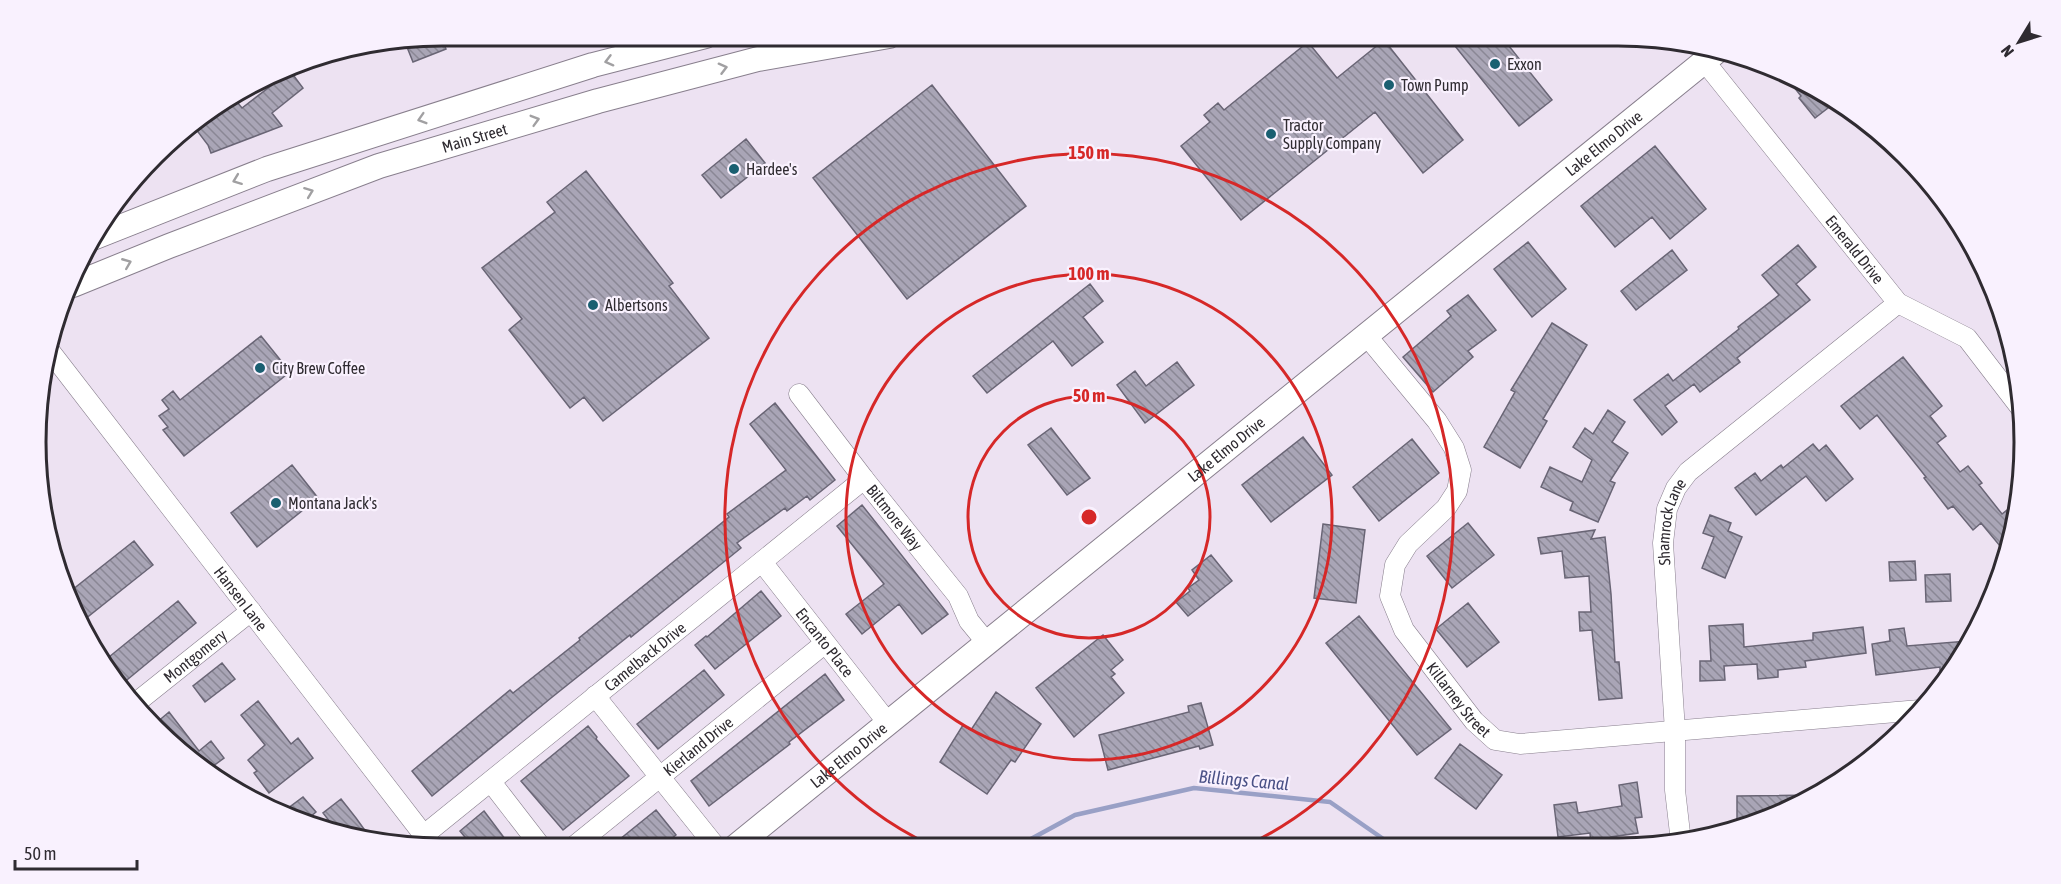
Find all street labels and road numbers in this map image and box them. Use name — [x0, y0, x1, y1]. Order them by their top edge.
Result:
street label: Lake Elmo Drive — [1562, 107, 1645, 179]
street label: Main Street — [440, 119, 510, 156]
street label: Emerald Drive — [1822, 212, 1888, 287]
street label: Lake Elmo Drive — [1184, 413, 1268, 485]
street label: Shamrock Lane — [1654, 475, 1689, 566]
street label: Biltmore Way — [863, 481, 927, 554]
street label: Hansen Lane — [211, 563, 271, 634]
street label: Encanto Place — [792, 604, 857, 680]
street label: Camelback Drive — [601, 618, 689, 695]
street label: Montgomery — [160, 625, 231, 686]
street label: Killarney Street — [1423, 659, 1495, 741]
street label: Kierland Drive — [660, 713, 736, 779]
street label: Lake Elmo Drive — [807, 719, 890, 791]

